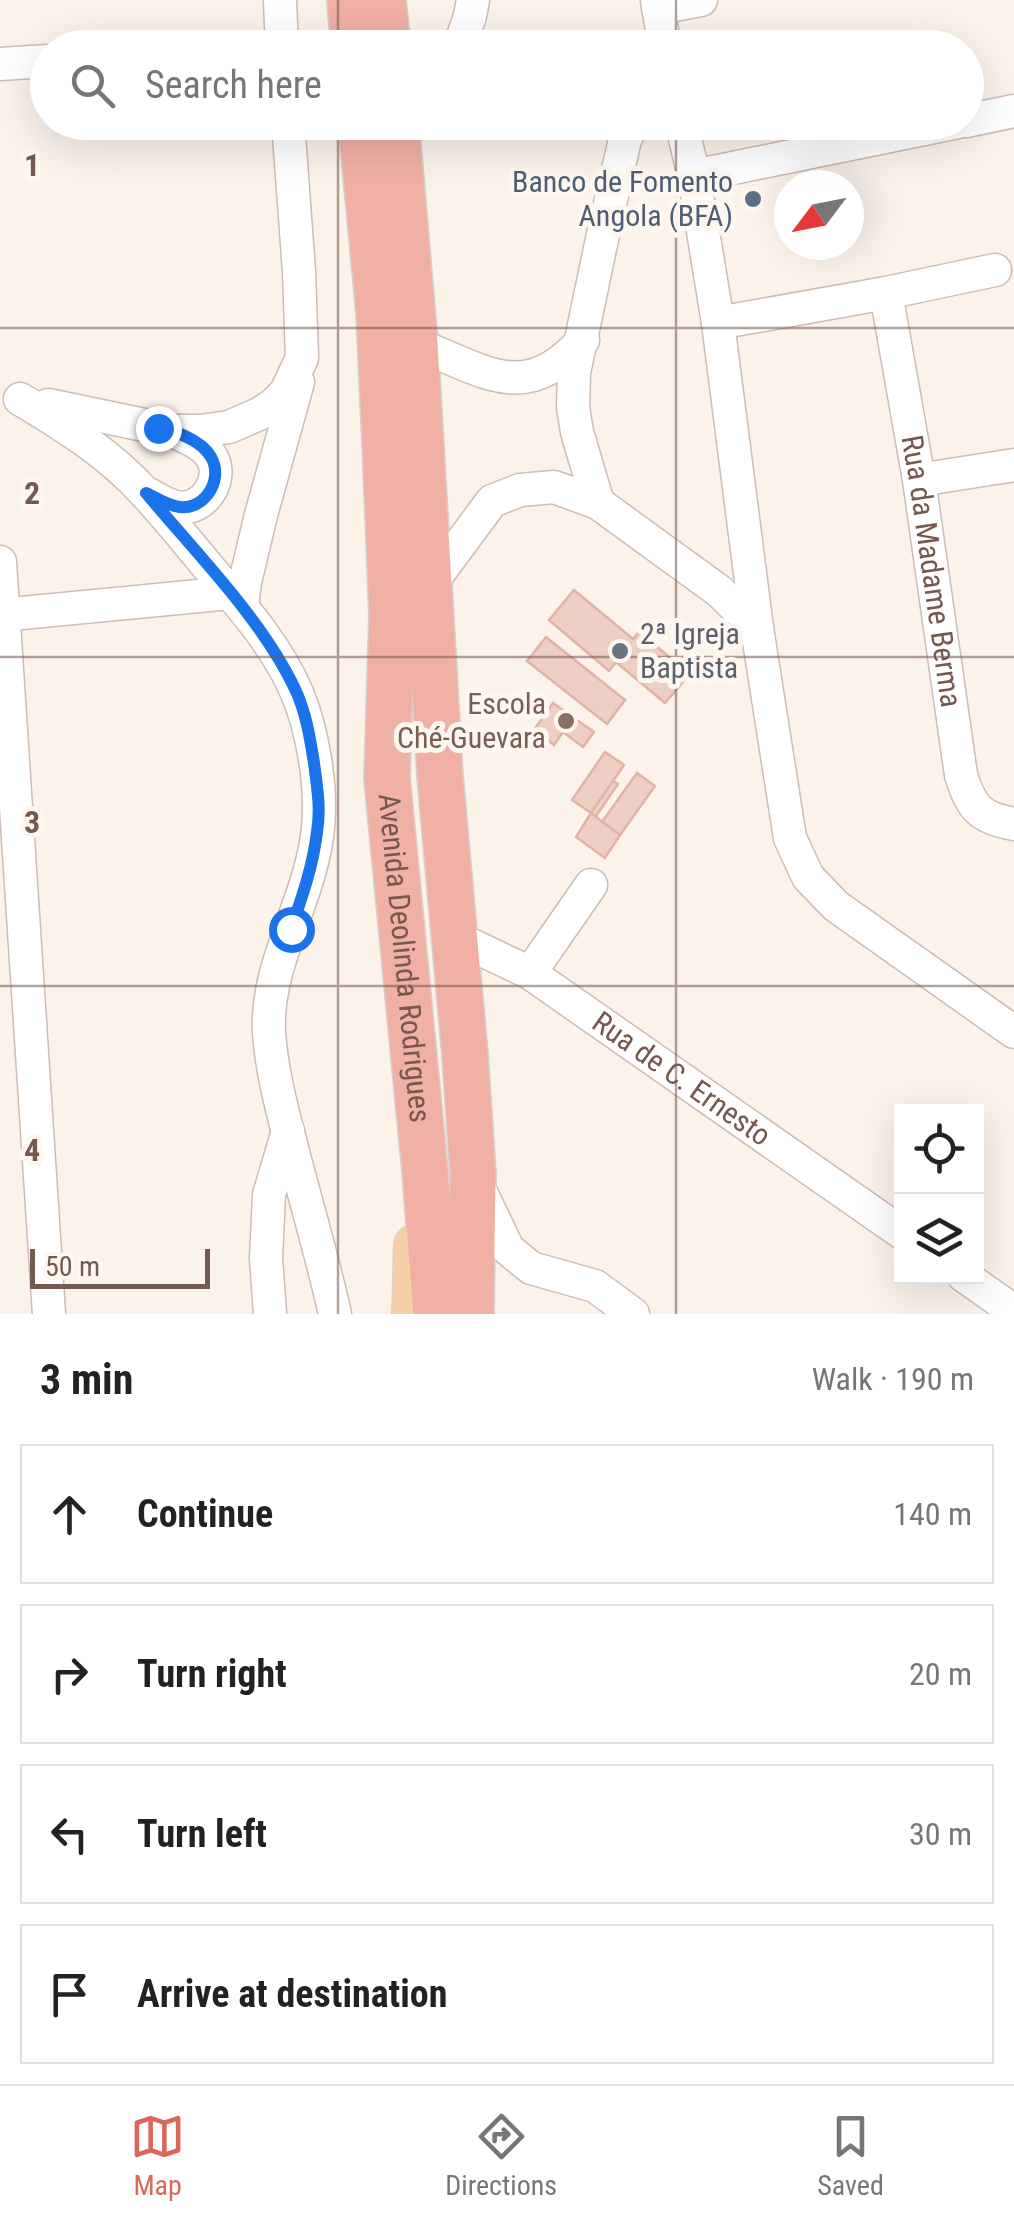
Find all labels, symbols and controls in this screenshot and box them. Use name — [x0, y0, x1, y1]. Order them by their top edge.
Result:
search box — [30, 30, 984, 140]
icon: search — [65, 58, 120, 113]
text: Search here — [145, 63, 322, 107]
text: 1 — [24, 146, 40, 184]
place label: Banco de Fomento Angola (BFA) — [512, 164, 733, 233]
north arrow — [774, 170, 864, 260]
marker: Banco de Fomento Angola (BFA) — [742, 188, 764, 210]
route end — [136, 406, 182, 452]
street label: Rua da Madame Berma — [894, 433, 969, 709]
text: 2 — [24, 474, 40, 512]
place label: 2ª Igreja Baptista — [640, 616, 740, 685]
marker: 2ª Igreja Baptista — [609, 640, 631, 662]
place label: Escola Ché-Guevara — [397, 686, 546, 755]
marker: Escola Ché-Guevara — [555, 710, 577, 732]
street label: Avenida Deolinda Rodrigues — [372, 792, 438, 1124]
text: 3 — [24, 803, 40, 841]
route start — [269, 907, 315, 953]
street label: Rua de C. Ernesto — [586, 1004, 778, 1153]
map controls — [894, 1104, 984, 1284]
button: locate — [894, 1104, 984, 1194]
text: 4 — [24, 1131, 40, 1169]
button: layers — [894, 1194, 984, 1284]
scale bar — [30, 1244, 210, 1288]
text: 50 m — [45, 1250, 100, 1283]
text: 3 min — [40, 1355, 133, 1404]
text: Walk · 190 m — [812, 1360, 974, 1398]
icon: ahead — [42, 1487, 97, 1542]
text: Continue — [137, 1492, 273, 1536]
text: 140 m — [893, 1495, 972, 1533]
icon: right — [42, 1647, 97, 1702]
text: Turn right — [137, 1652, 287, 1696]
text: 20 m — [909, 1655, 972, 1693]
icon: left — [42, 1807, 97, 1862]
text: Turn left — [137, 1812, 267, 1856]
text: 30 m — [909, 1815, 972, 1853]
icon: arrive — [42, 1967, 97, 2022]
text: Arrive at destination — [137, 1972, 447, 2016]
tab: Map — [130, 2109, 185, 2202]
tab: Directions — [445, 2109, 557, 2202]
tab: Saved — [817, 2109, 884, 2202]

